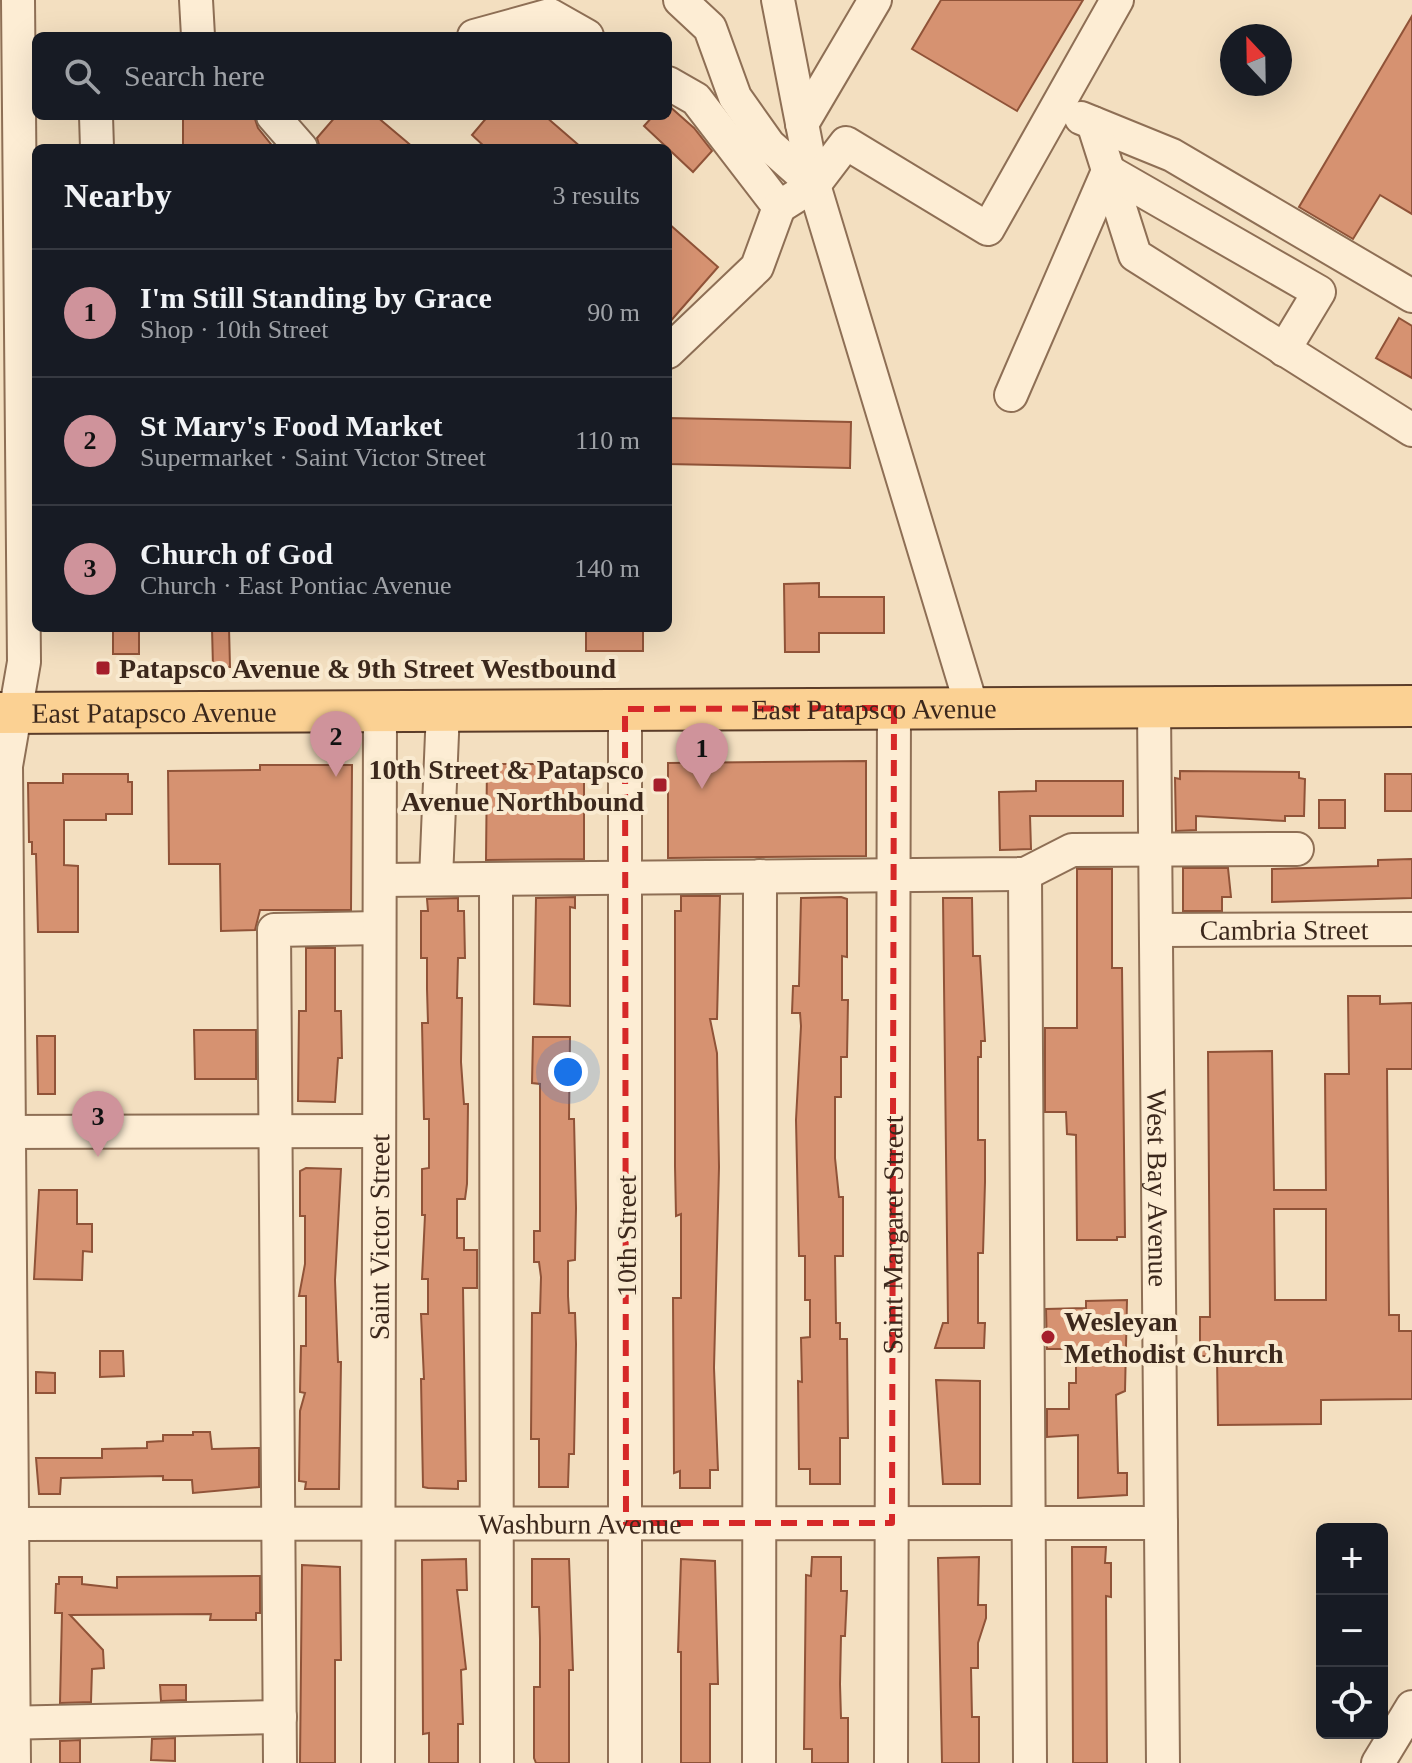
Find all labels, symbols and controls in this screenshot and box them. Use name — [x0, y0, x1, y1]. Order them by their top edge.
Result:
north arrow — [1220, 24, 1292, 96]
search box — [32, 32, 672, 120]
icon: search — [60, 54, 104, 98]
text: Search here — [124, 59, 265, 92]
text: Nearby — [64, 177, 172, 214]
text: 3 results — [553, 181, 640, 210]
text: I'm Still Standing by Grace — [140, 281, 492, 314]
text: 1 — [84, 298, 97, 327]
text: 90 m — [587, 298, 640, 327]
text: Shop · 10th Street — [140, 315, 329, 344]
text: St Mary's Food Market — [140, 409, 442, 442]
text: 2 — [84, 426, 97, 455]
text: 110 m — [575, 426, 640, 455]
text: Supermarket · Saint Victor Street — [140, 443, 486, 472]
text: Church of God — [140, 537, 333, 570]
text: 3 — [84, 554, 97, 583]
text: 140 m — [574, 554, 640, 583]
text: Church · East Pontiac Avenue — [140, 571, 451, 600]
place label: Patapsco Avenue & 9th Street Westbound — [119, 653, 616, 684]
marker: Patapsco Avenue & 9th Street Westbound — [94, 659, 112, 677]
street label: East Patapsco Avenue — [751, 693, 997, 725]
street label: East Patapsco Avenue — [31, 697, 277, 729]
pin: 2 — [310, 711, 362, 777]
pin: 1 — [676, 723, 728, 789]
place label: 10th Street & Patapsco Avenue Northbound — [368, 754, 644, 817]
marker: 10th Street & Patapsco Avenue Northbound — [651, 776, 669, 794]
street label: Cambria Street — [1200, 914, 1369, 946]
your location — [548, 1052, 588, 1092]
street label: West Bay Avenue — [1141, 1089, 1174, 1287]
pin: 3 — [72, 1091, 124, 1157]
street label: Saint Margaret Street — [877, 1115, 909, 1355]
street label: Saint Victor Street — [364, 1134, 395, 1340]
street label: 10th Street — [611, 1175, 642, 1297]
place label: Wesleyan Methodist Church — [1064, 1306, 1284, 1369]
marker: Wesleyan Methodist Church — [1039, 1328, 1057, 1346]
street label: Washburn Avenue — [478, 1508, 682, 1540]
map controls — [1316, 1523, 1388, 1739]
button: + — [1316, 1523, 1388, 1595]
button: − — [1316, 1595, 1388, 1667]
button: locate — [1316, 1667, 1388, 1739]

